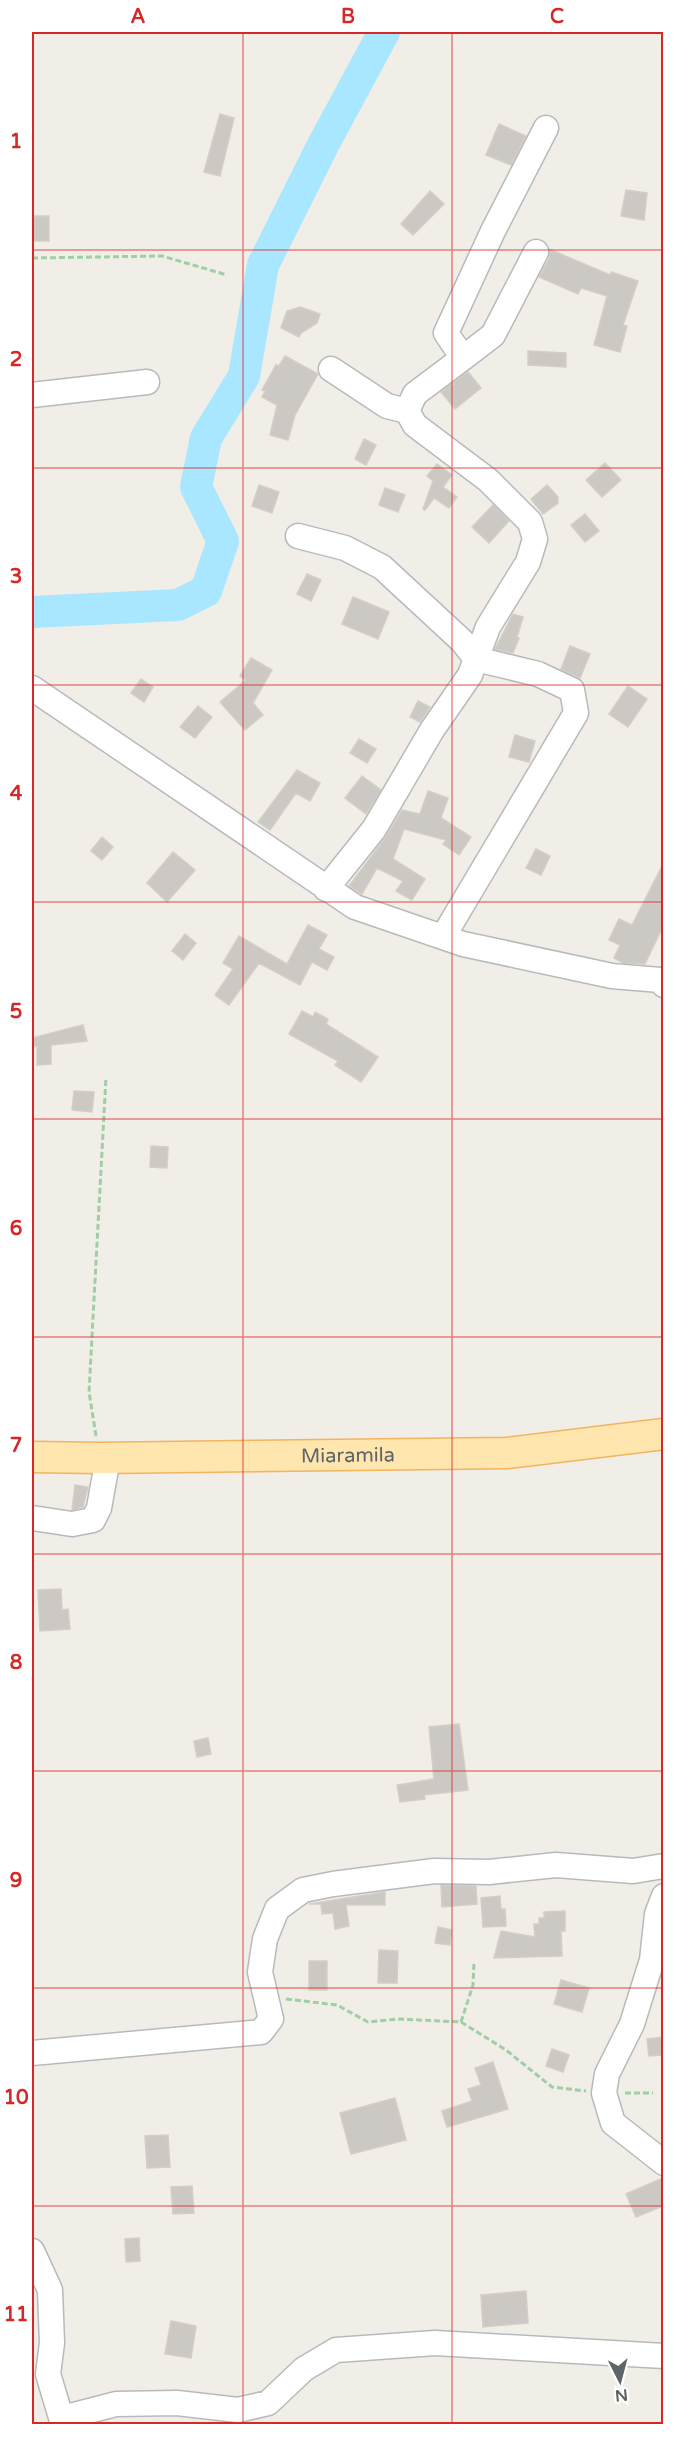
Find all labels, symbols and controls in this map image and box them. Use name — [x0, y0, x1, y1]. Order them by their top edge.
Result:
text: A — [131, 5, 146, 29]
text: B — [341, 5, 355, 29]
text: C — [550, 5, 564, 29]
text: 1 — [10, 130, 22, 154]
text: 2 — [10, 348, 22, 372]
text: 3 — [10, 565, 22, 589]
text: 4 — [10, 782, 23, 806]
text: 5 — [10, 1000, 22, 1024]
text: 6 — [10, 1217, 22, 1241]
text: 7 — [10, 1434, 22, 1458]
street label: Miaramila — [301, 1443, 395, 1469]
text: 8 — [10, 1651, 22, 1675]
text: 9 — [10, 1869, 22, 1893]
text: 10 — [3, 2086, 29, 2110]
text: 11 — [3, 2303, 29, 2327]
north arrow — [590, 2351, 650, 2411]
text: N — [614, 2384, 629, 2406]

